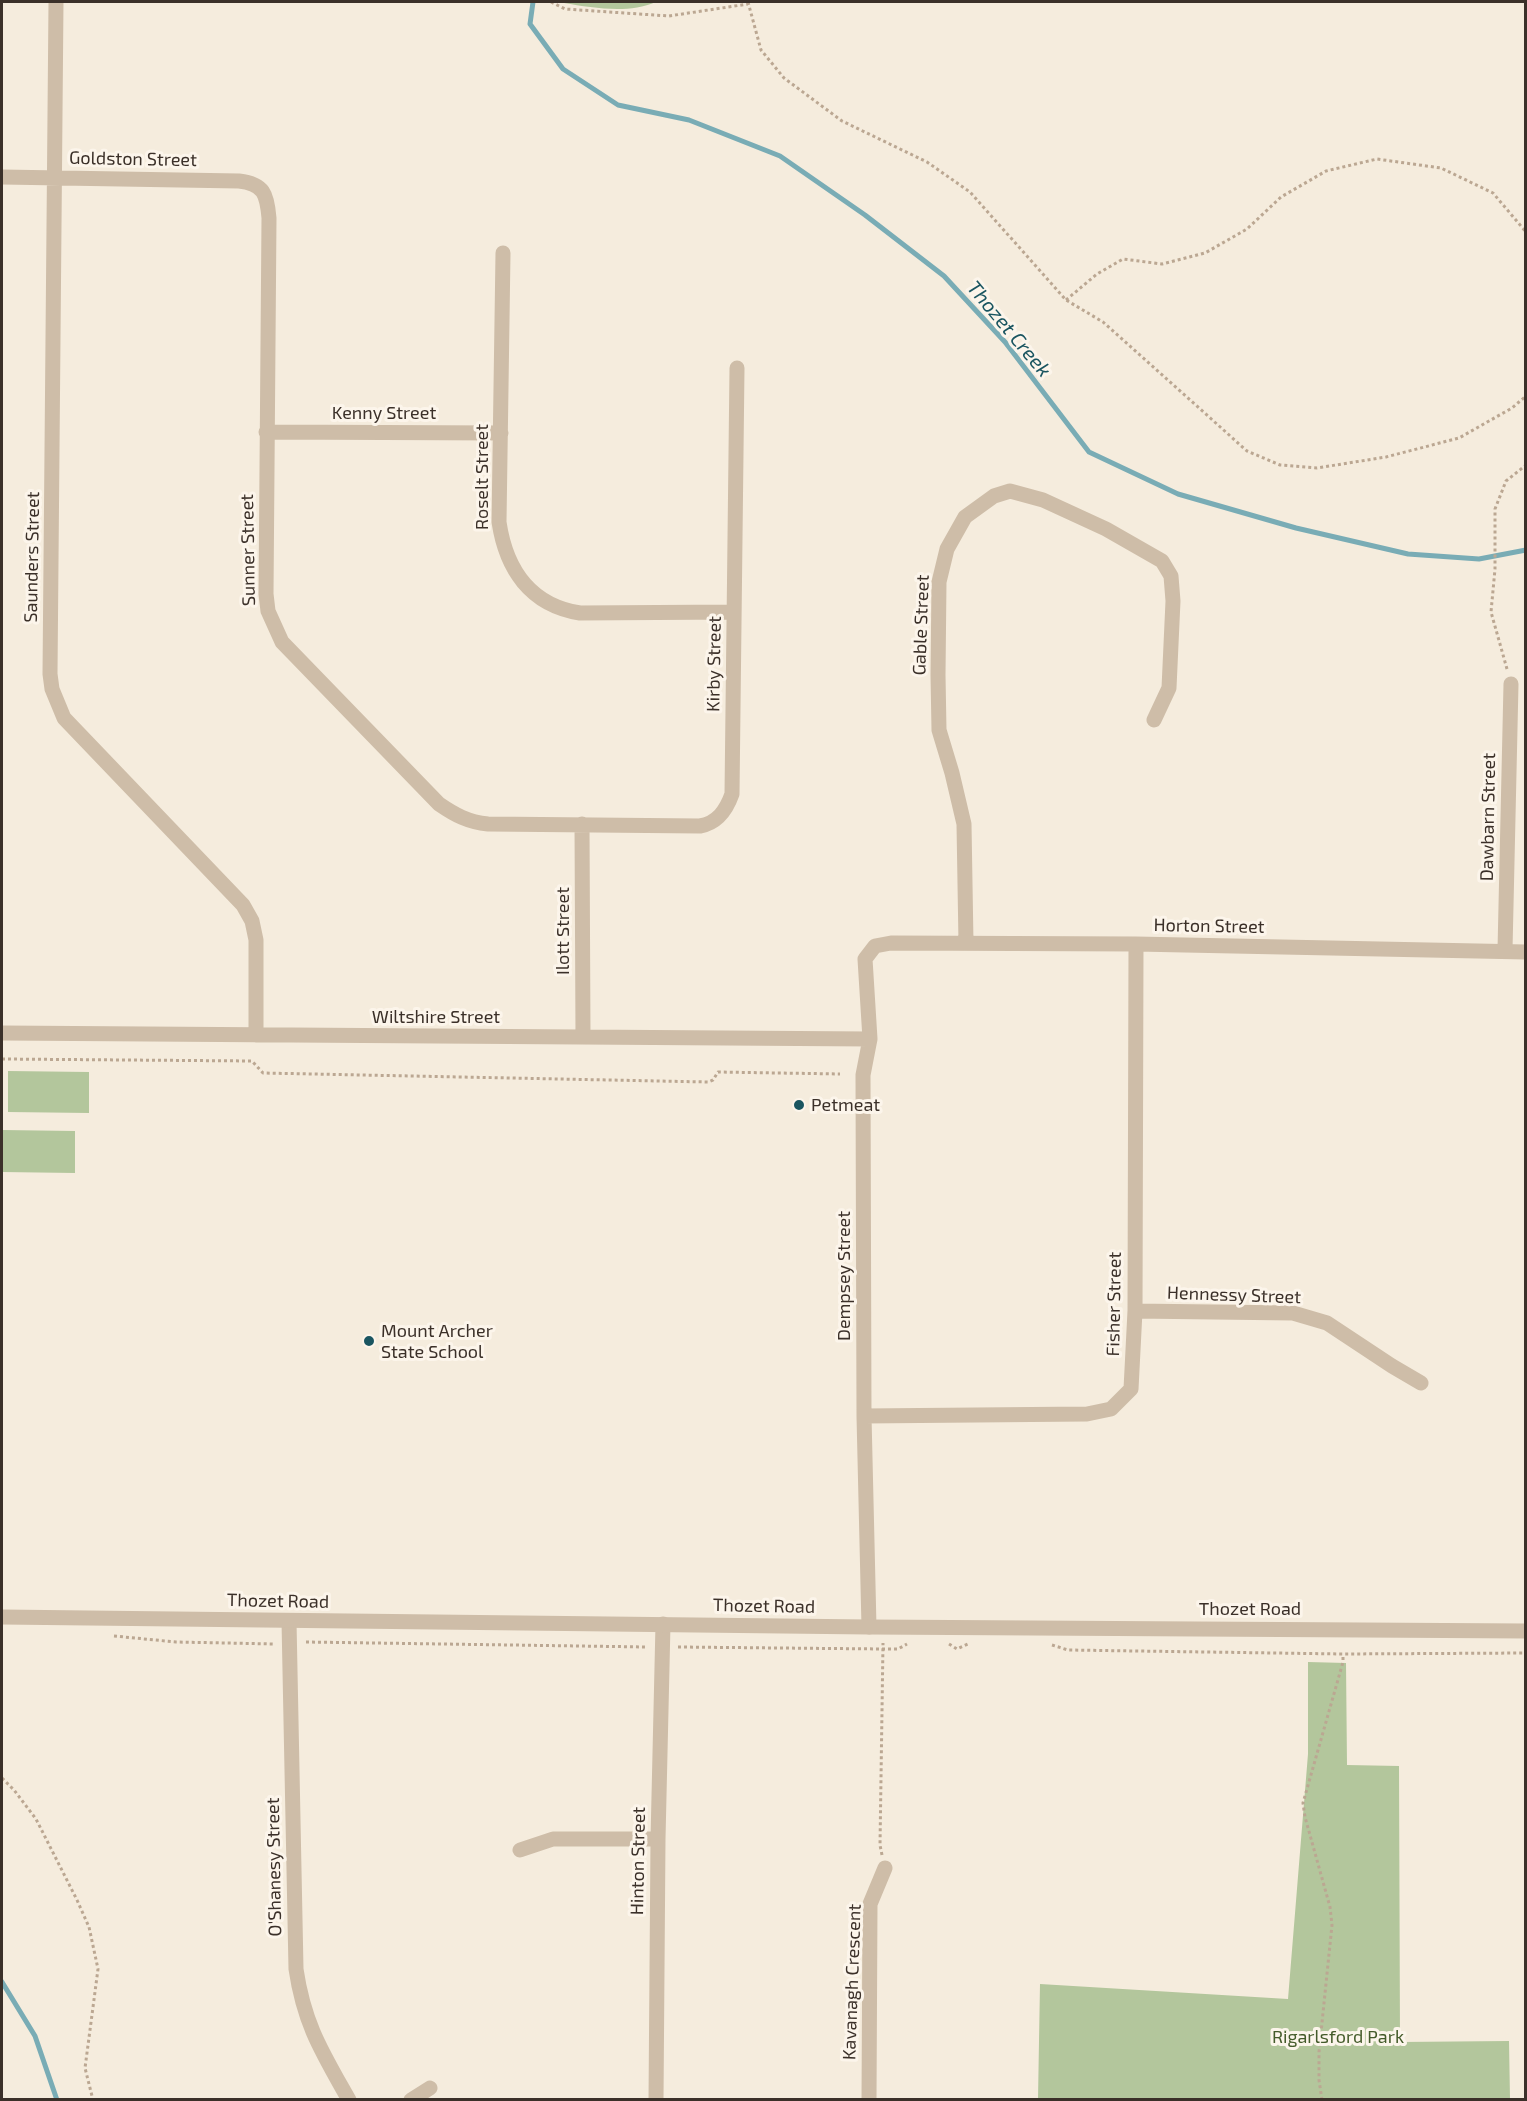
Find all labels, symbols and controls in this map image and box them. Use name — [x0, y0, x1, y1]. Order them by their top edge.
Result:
street label: Goldston Street — [69, 147, 197, 171]
water label: Thozet Creek — [962, 276, 1056, 382]
street label: Kenny Street — [332, 402, 436, 424]
street label: Roselt Street — [471, 424, 493, 530]
street label: Saunders Street — [20, 491, 44, 623]
street label: Sunner Street — [236, 494, 260, 606]
street label: Gable Street — [908, 574, 934, 676]
street label: Kirby Street — [702, 616, 726, 712]
street label: Dawbarn Street — [1476, 753, 1500, 881]
street label: Ilott Street — [552, 887, 574, 975]
street label: Horton Street — [1153, 914, 1265, 938]
street label: Wiltshire Street — [372, 1006, 500, 1028]
place label: Petmeat — [811, 1094, 880, 1116]
marker: Petmeat — [792, 1098, 806, 1112]
street label: Dempsey Street — [833, 1211, 855, 1341]
street label: Fisher Street — [1102, 1251, 1126, 1357]
street label: Hennessy Street — [1167, 1282, 1301, 1308]
place label: Mount Archer State School — [381, 1320, 493, 1362]
marker: Mount Archer State School — [362, 1334, 376, 1348]
street label: Thozet Road — [227, 1589, 329, 1613]
street label: Thozet Road — [713, 1594, 815, 1618]
street label: Thozet Road — [1199, 1598, 1301, 1620]
street label: O'Shanesy Street — [262, 1797, 286, 1937]
street label: Hinton Street — [626, 1807, 650, 1915]
street label: Kavanagh Crescent — [838, 1903, 866, 2061]
park label: Rigarlsford Park — [1272, 2026, 1404, 2048]

